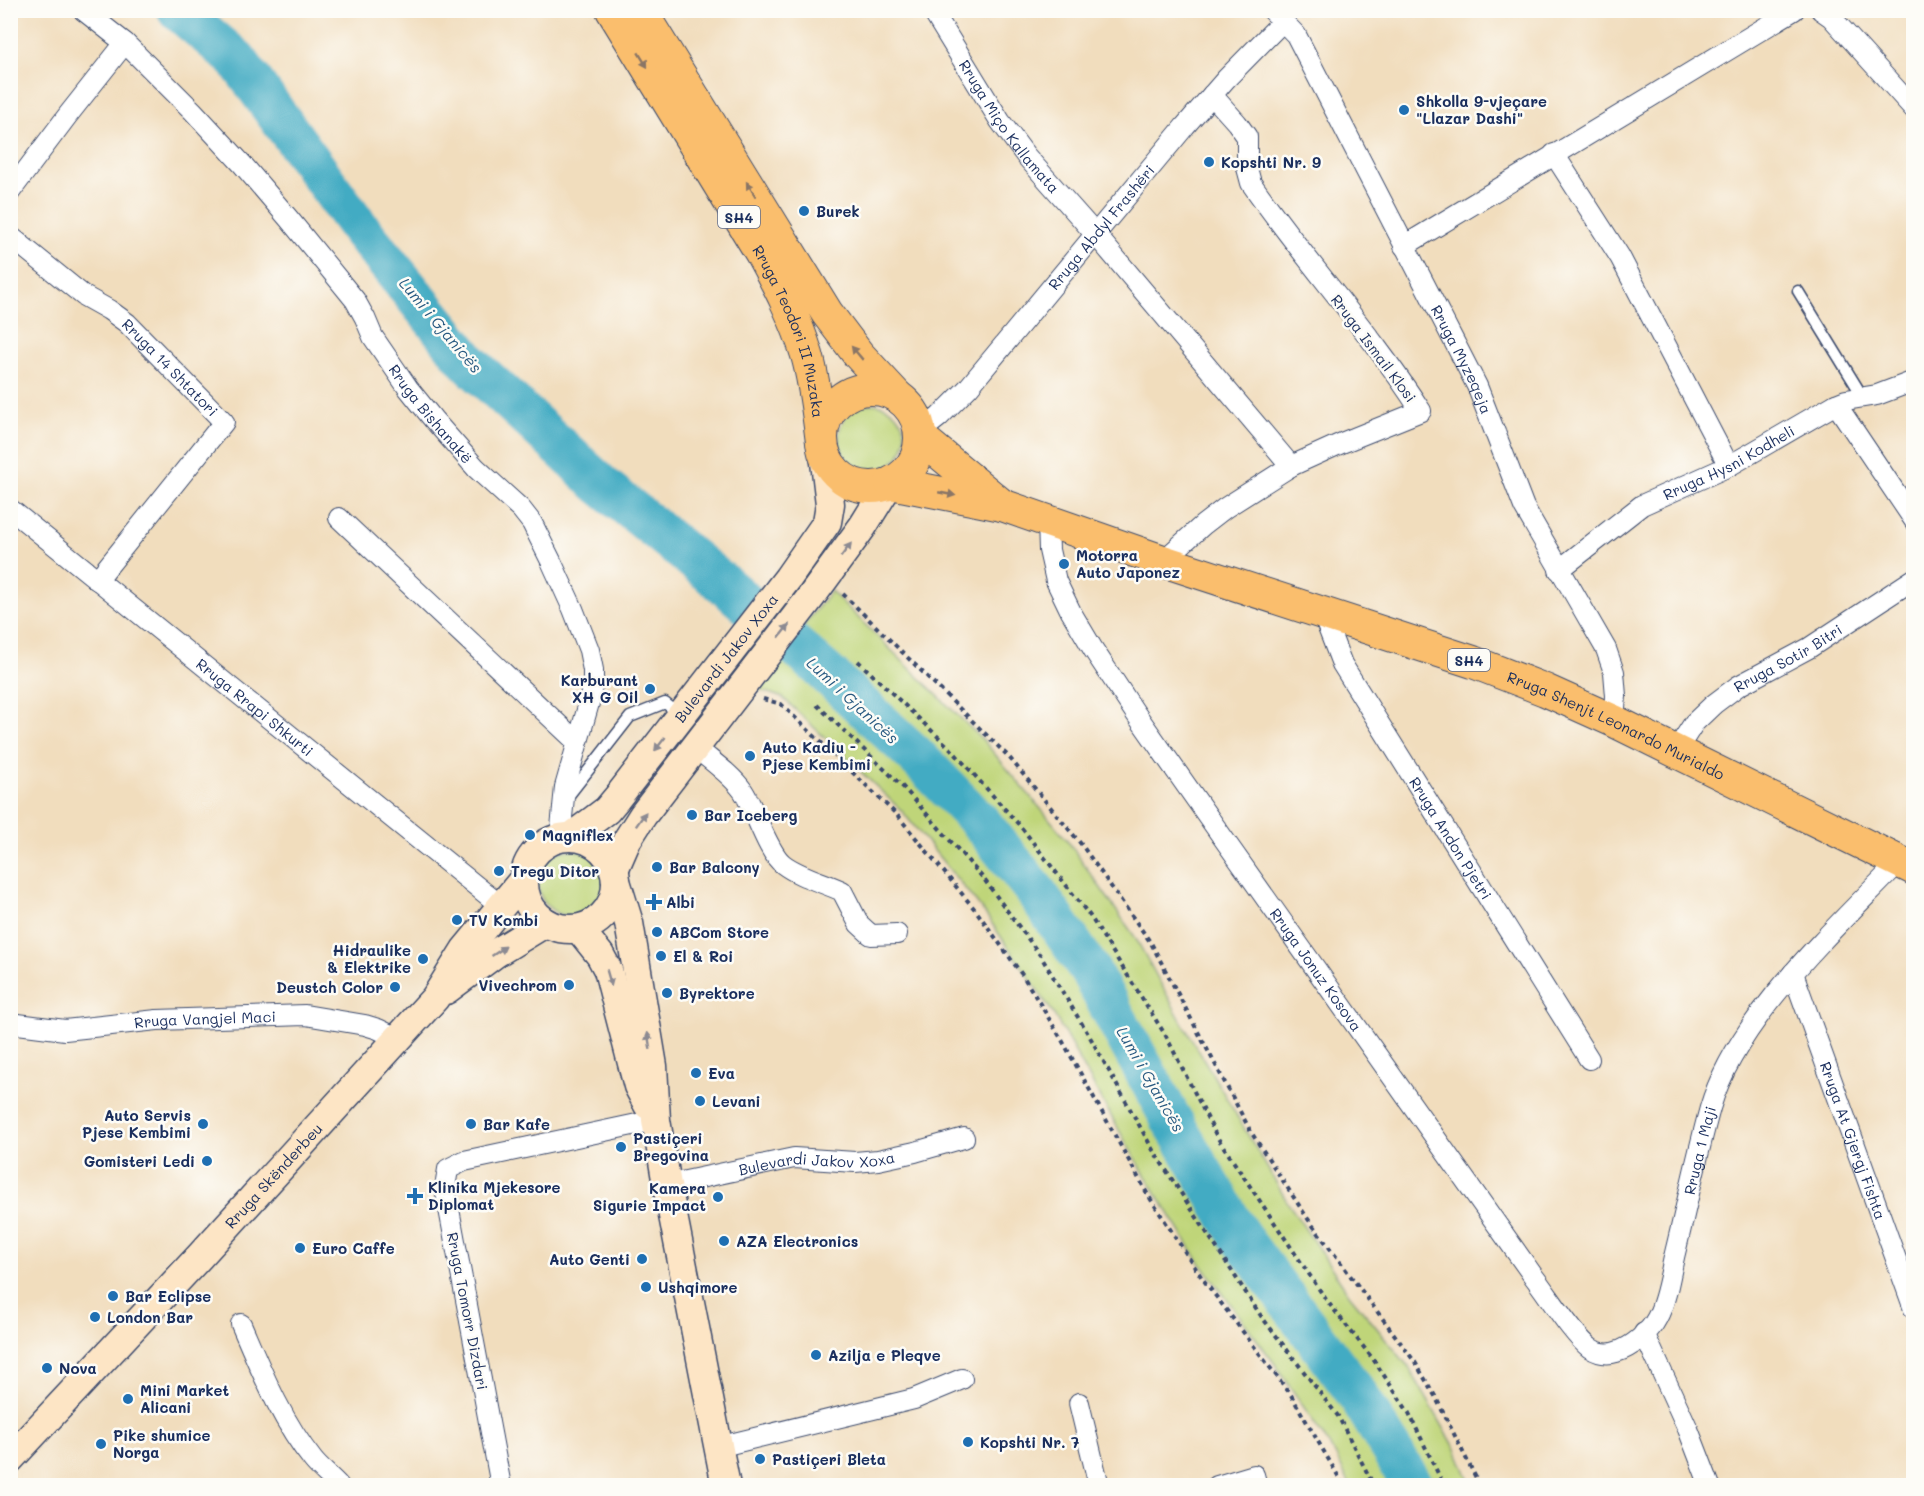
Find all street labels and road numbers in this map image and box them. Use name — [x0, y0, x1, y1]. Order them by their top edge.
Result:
street label: Rruga Miço Kallamata — [955, 56, 1064, 197]
street label: Rruga Abdyl Frashëri — [1044, 161, 1159, 294]
road number: SH4 — [718, 206, 760, 228]
street label: Rruga Teodori II Muzaka — [748, 241, 829, 419]
street label: Rruga Ismail Klosi — [1327, 290, 1421, 406]
street label: Rruga Myzeqeja — [1427, 301, 1497, 417]
street label: Rruga 14 Shtatori — [118, 314, 223, 420]
street label: Rruga Bishanakë — [385, 360, 477, 467]
street label: Rruga Hysni Kodheli — [1660, 420, 1798, 504]
street label: Bulevardi Jakov Xoxa — [670, 590, 782, 726]
street label: Rruga Sotir Bitri — [1730, 619, 1846, 697]
road number: SH4 — [1448, 649, 1490, 671]
street label: Rruga Rrapi Shkurti — [192, 654, 318, 761]
street label: Rruga Shenjt Leonardo Murialdo — [1504, 666, 1728, 784]
street label: Rruga Andon Pjetri — [1405, 773, 1497, 903]
street label: Rruga Jonuz Kosova — [1266, 904, 1367, 1035]
street label: Rruga Vangjel Maci — [133, 1006, 276, 1032]
street label: Rruga At Gjergj Fishta — [1816, 1059, 1891, 1222]
street label: Rruga 1 Maji — [1679, 1104, 1720, 1197]
street label: Rruga Skënderbeu — [220, 1119, 326, 1232]
street label: Bulevardi Jakov Xoxa — [737, 1147, 896, 1180]
street label: Rruga Tomorr Dizdari — [443, 1230, 493, 1392]

